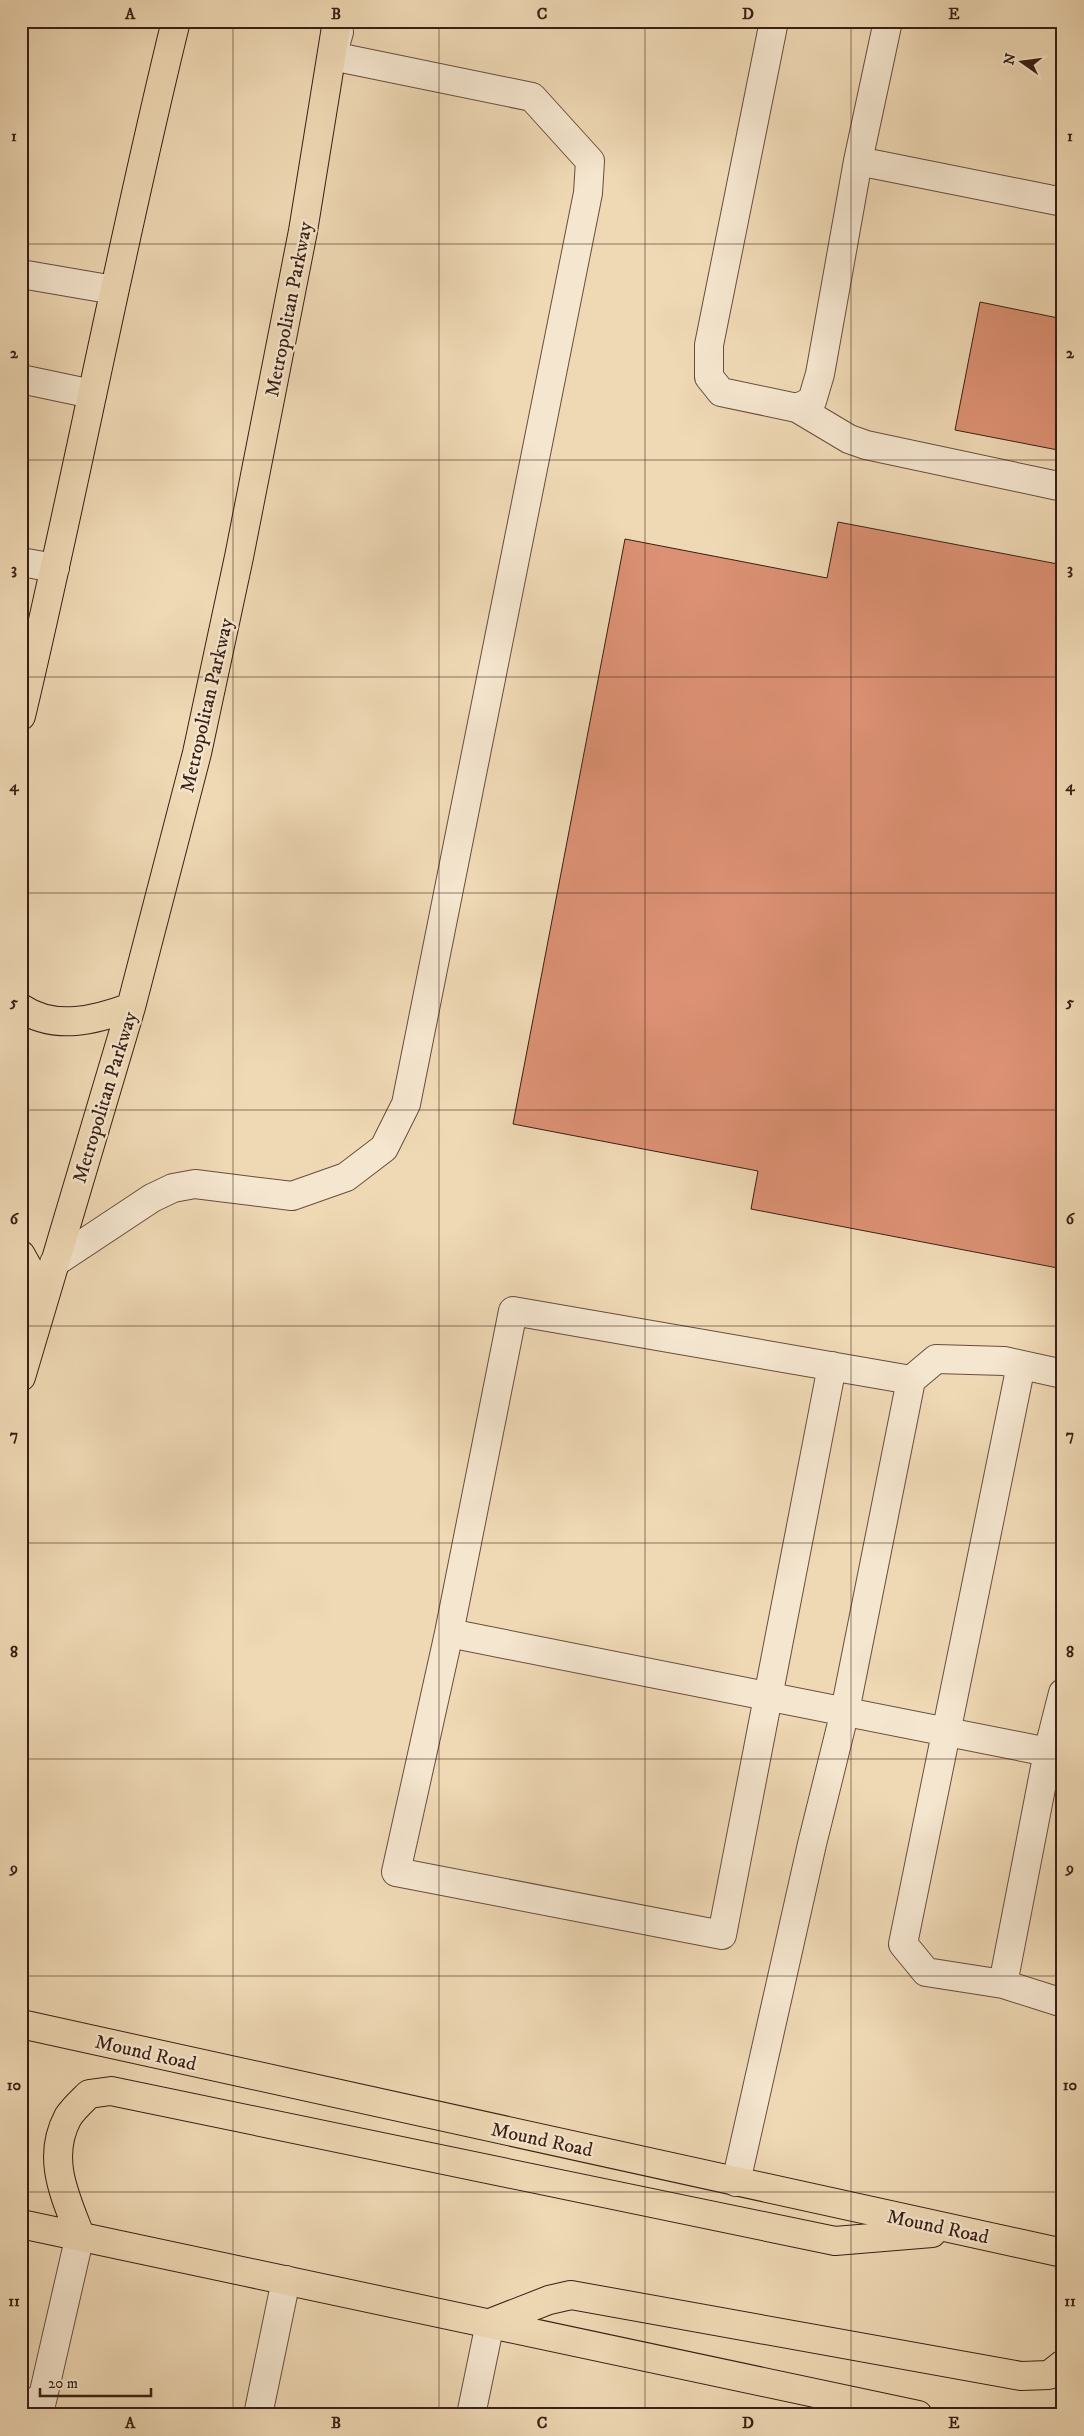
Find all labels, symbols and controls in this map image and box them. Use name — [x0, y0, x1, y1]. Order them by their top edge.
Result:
text: A — [124, 4, 136, 24]
text: B — [331, 4, 341, 24]
text: C — [537, 4, 547, 24]
text: D — [742, 4, 754, 24]
text: E — [948, 4, 960, 24]
north arrow — [996, 38, 1046, 88]
text: N — [1000, 51, 1021, 67]
text: 1 — [11, 126, 17, 146]
text: 1 — [1067, 126, 1073, 146]
street label: Metropolitan Parkway — [260, 219, 319, 399]
text: 2 — [10, 343, 19, 363]
text: 2 — [1066, 343, 1075, 363]
text: 3 — [11, 559, 17, 579]
text: 3 — [1067, 559, 1073, 579]
street label: Metropolitan Parkway — [175, 615, 240, 795]
text: 4 — [8, 776, 19, 796]
text: 4 — [1064, 776, 1075, 796]
text: 5 — [9, 992, 18, 1012]
text: 5 — [1065, 992, 1074, 1012]
street label: Metropolitan Parkway — [67, 1008, 144, 1186]
text: 6 — [10, 1209, 20, 1229]
text: 6 — [1066, 1209, 1076, 1229]
text: 7 — [10, 1425, 18, 1445]
text: 7 — [1066, 1425, 1074, 1445]
text: 8 — [10, 1642, 18, 1662]
text: 8 — [1066, 1642, 1074, 1662]
text: 9 — [9, 1858, 18, 1878]
text: 9 — [1065, 1858, 1074, 1878]
street label: Mound Road — [92, 2030, 199, 2077]
text: 10 — [7, 2075, 22, 2095]
text: 10 — [1063, 2075, 1078, 2095]
street label: Mound Road — [488, 2117, 595, 2163]
street label: Mound Road — [884, 2204, 991, 2250]
text: 11 — [8, 2291, 20, 2311]
text: 11 — [1064, 2291, 1076, 2311]
scale bar — [40, 2366, 151, 2398]
text: 20 m — [48, 2374, 78, 2393]
text: A — [124, 2413, 136, 2433]
text: B — [331, 2413, 341, 2433]
text: C — [537, 2413, 547, 2433]
text: D — [742, 2413, 754, 2433]
text: E — [948, 2413, 960, 2433]

